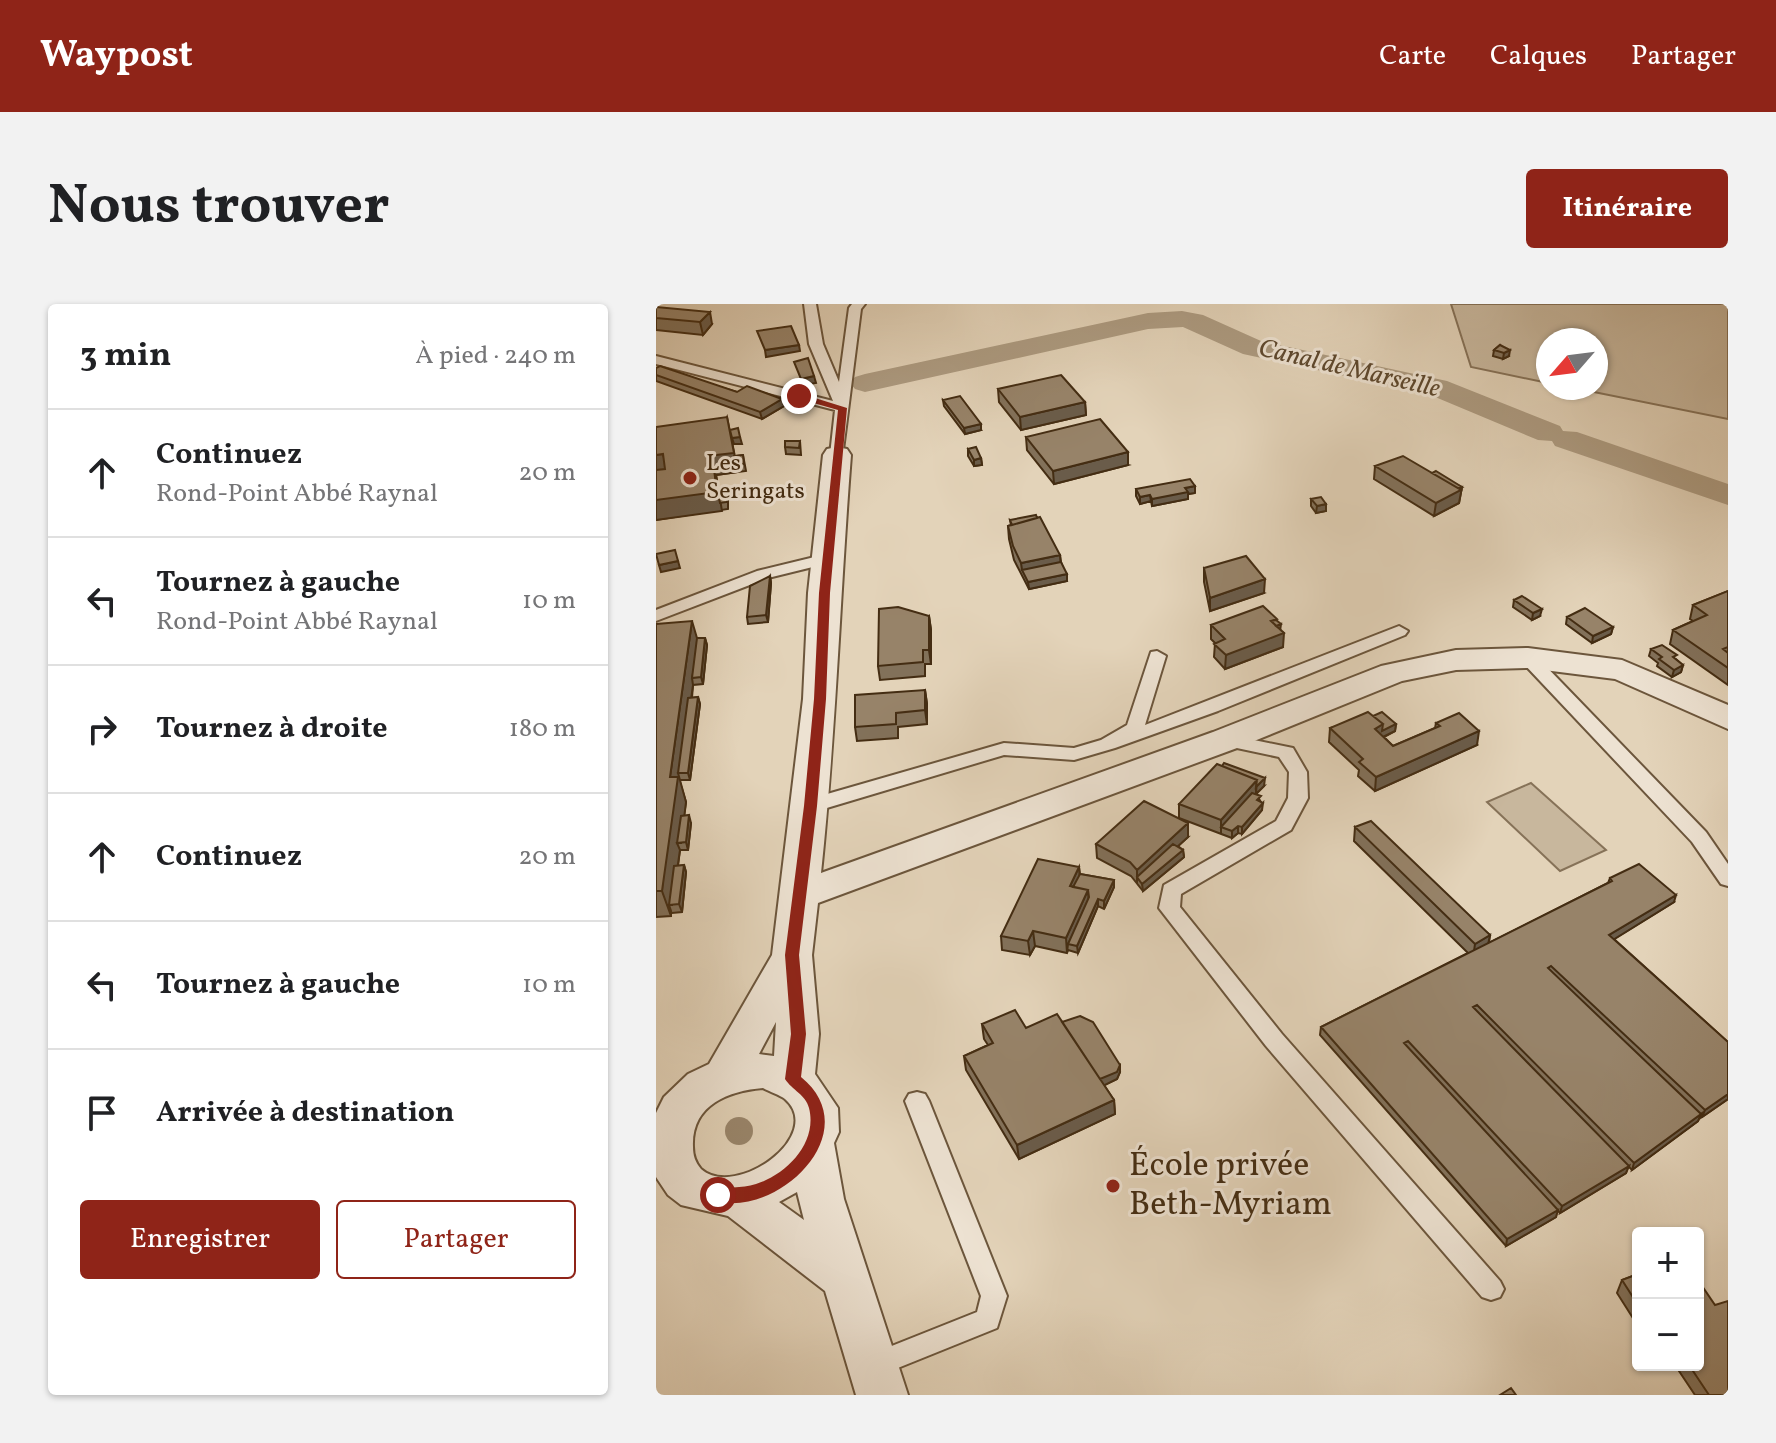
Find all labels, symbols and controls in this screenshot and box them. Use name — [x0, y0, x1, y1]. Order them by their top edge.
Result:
text: Waypost — [40, 30, 193, 83]
text: Carte — [1379, 37, 1446, 76]
text: Calques — [1490, 37, 1587, 76]
text: Partager — [1631, 37, 1736, 76]
text: Nous trouver — [48, 169, 390, 247]
button: Itinéraire — [1526, 169, 1728, 248]
north arrow — [1536, 328, 1608, 400]
water label: Canal de Marseille — [1255, 331, 1444, 407]
text: 3 min — [80, 333, 171, 380]
text: À pied · 240 m — [415, 338, 576, 374]
route end — [781, 378, 817, 414]
text: Continuez — [156, 434, 302, 476]
place label: Les Seringats — [706, 447, 805, 509]
icon: ahead — [80, 451, 124, 495]
text: 20 m — [518, 455, 576, 491]
marker: Les Seringats — [681, 469, 699, 487]
text: Rond-Point Abbé Raynal — [156, 476, 438, 512]
text: Tournez à gauche — [156, 562, 400, 604]
icon: left — [80, 579, 124, 623]
text: 10 m — [522, 583, 576, 619]
text: Rond-Point Abbé Raynal — [156, 604, 438, 640]
icon: right — [80, 707, 124, 751]
text: Tournez à droite — [156, 708, 388, 750]
text: 180 m — [509, 711, 576, 747]
icon: ahead — [80, 835, 124, 879]
text: Continuez — [156, 836, 302, 878]
text: 20 m — [518, 839, 576, 875]
icon: left — [80, 963, 124, 1007]
text: Tournez à gauche — [156, 964, 400, 1006]
text: 10 m — [522, 967, 576, 1003]
icon: arrive — [80, 1091, 124, 1135]
text: Arrivée à destination — [156, 1092, 455, 1134]
place label: École privée Beth-Myriam — [1129, 1143, 1332, 1229]
route start — [700, 1177, 736, 1213]
marker: École privée Beth-Myriam — [1104, 1177, 1122, 1195]
button: Enregistrer — [80, 1200, 320, 1279]
button: Partager — [336, 1200, 576, 1279]
map controls — [1632, 1227, 1704, 1371]
button: + — [1632, 1227, 1704, 1299]
button: − — [1632, 1299, 1704, 1371]

